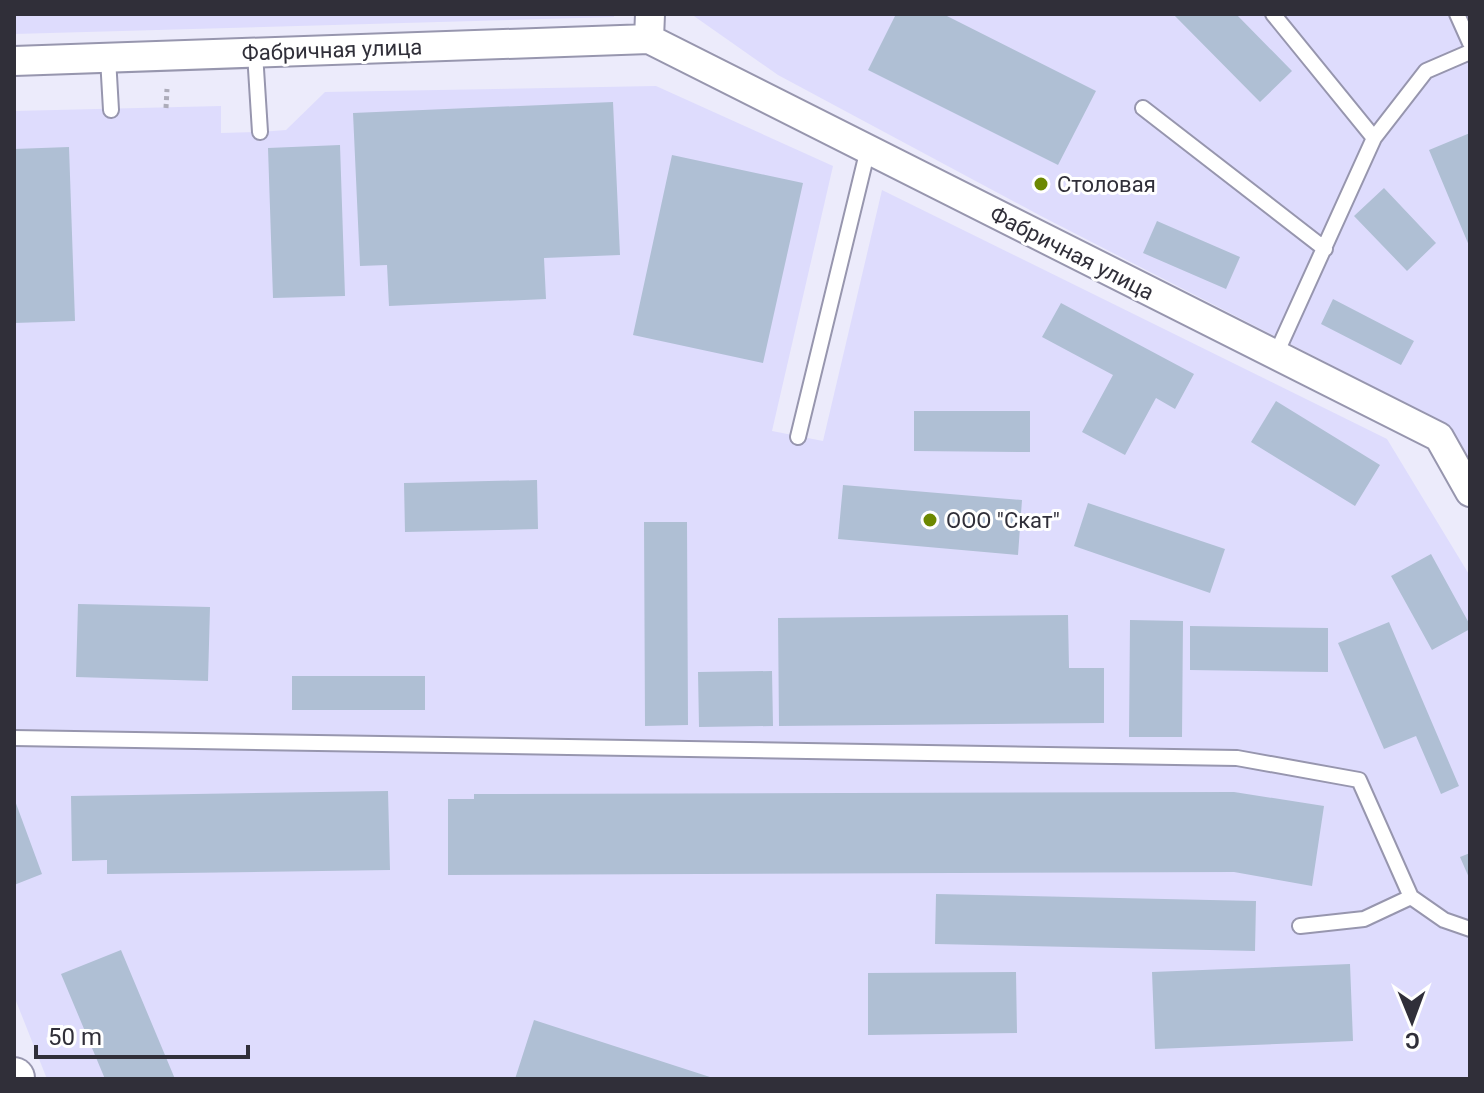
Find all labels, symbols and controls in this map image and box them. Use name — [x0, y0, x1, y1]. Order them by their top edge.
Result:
street label: Фабричная улица — [241, 34, 423, 66]
place label: Столовая — [1057, 172, 1156, 197]
marker: Столовая — [1032, 175, 1050, 193]
street label: Фабричная улица — [986, 201, 1158, 305]
place label: ООО "Скат" — [946, 508, 1060, 533]
marker: ООО "Скат" — [921, 511, 939, 529]
north arrow — [1372, 981, 1452, 1061]
scale bar — [36, 1009, 248, 1059]
text: 50 m — [48, 1023, 102, 1051]
text: С — [1405, 1028, 1420, 1053]

